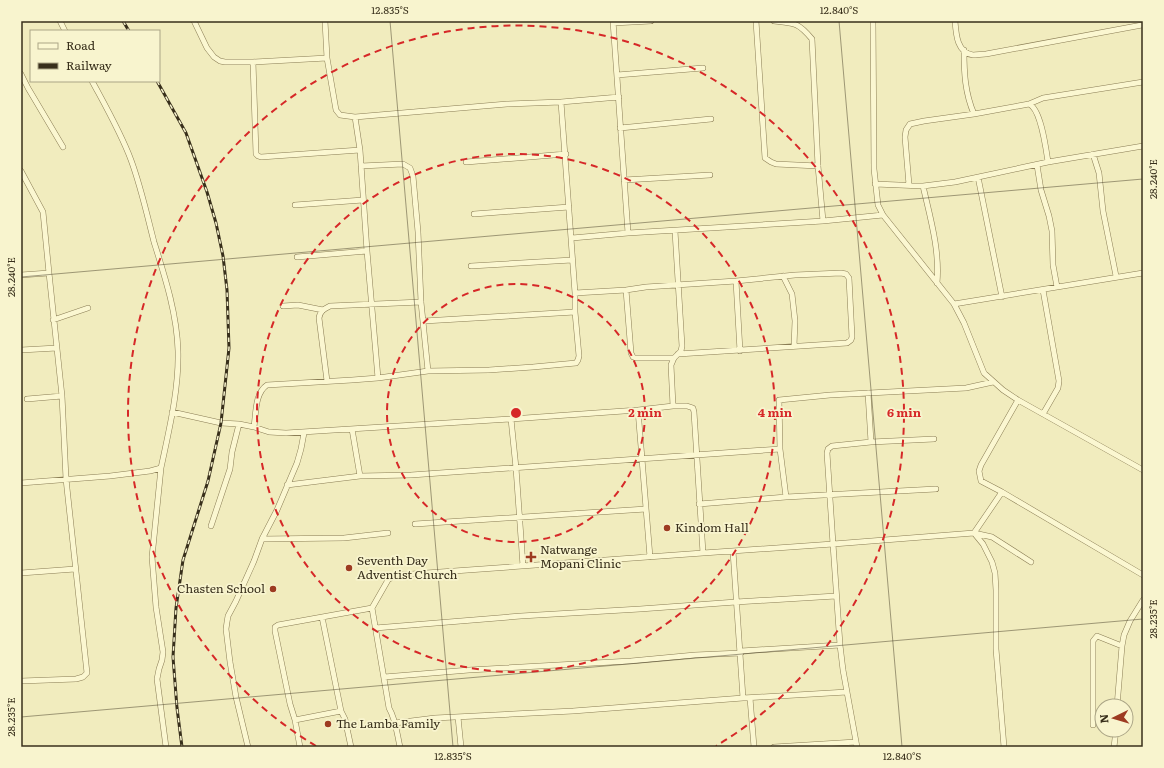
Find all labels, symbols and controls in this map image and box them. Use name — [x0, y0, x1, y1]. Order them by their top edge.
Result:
text: 12.835°S — [371, 2, 409, 17]
text: 12.840°S — [820, 2, 858, 17]
legend — [30, 30, 160, 82]
text: Road — [66, 36, 96, 54]
text: Railway — [66, 56, 112, 74]
text: 28.240°E — [1145, 159, 1160, 199]
text: 28.240°E — [3, 257, 18, 297]
text: 2 min — [628, 403, 662, 421]
text: 4 min — [758, 403, 793, 421]
text: 6 min — [887, 403, 922, 421]
centre of rings — [509, 406, 523, 420]
place label: Kindom Hall — [675, 518, 749, 536]
marker: Kindom Hall — [662, 523, 672, 533]
place label: Natwange Mopani Clinic — [540, 540, 621, 572]
place label: Seventh Day Adventist Church — [357, 551, 458, 583]
marker: Natwange Mopani Clinic — [525, 551, 537, 563]
marker: Seventh Day Adventist Church — [344, 563, 354, 573]
place label: Chasten School — [177, 579, 265, 597]
marker: Chasten School — [268, 584, 278, 594]
text: 28.235°E — [1145, 599, 1160, 639]
text: 28.235°E — [3, 697, 18, 737]
north arrow — [1094, 698, 1134, 738]
place label: The Lamba Family — [336, 714, 440, 732]
text: N — [1095, 714, 1111, 724]
marker: The Lamba Family — [323, 719, 333, 729]
text: 12.835°S — [434, 748, 472, 763]
text: 12.840°S — [883, 748, 921, 763]

